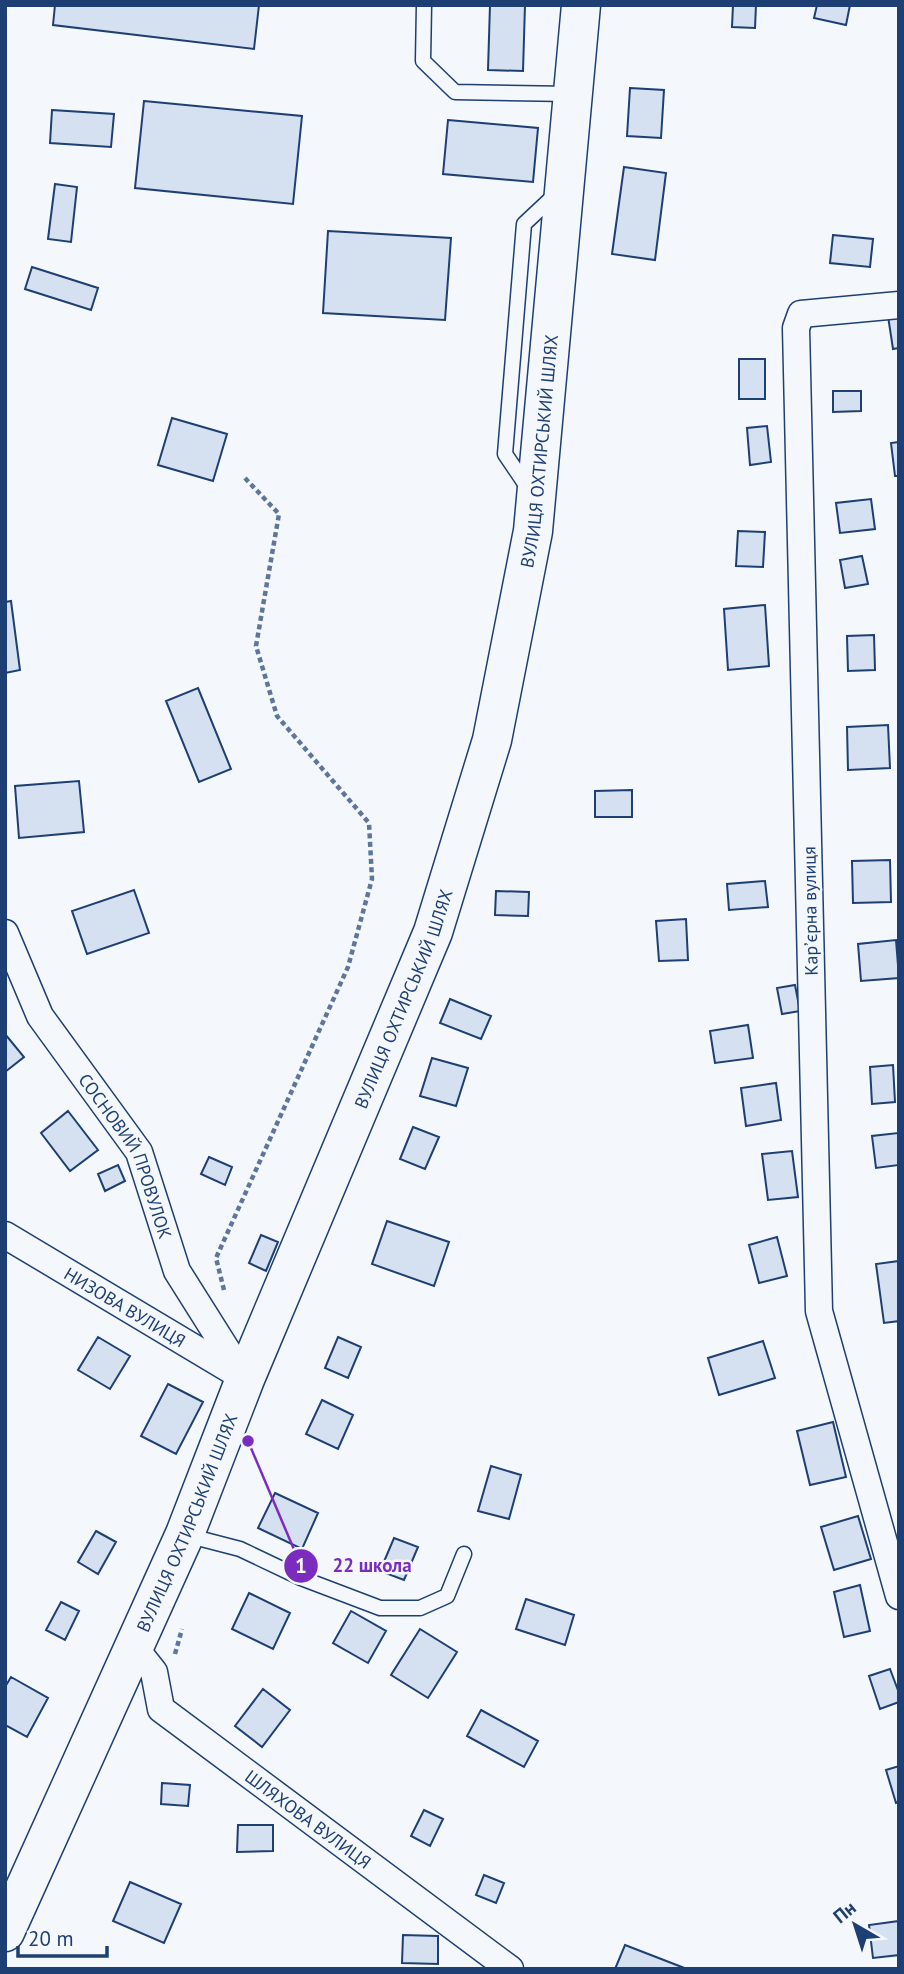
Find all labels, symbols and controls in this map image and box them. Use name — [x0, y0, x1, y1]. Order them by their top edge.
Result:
street label: ВУЛИЦЯ ОХТИРСЬКИЙ ШЛЯХ — [515, 333, 562, 570]
street label: Карʼєрна вулиця — [797, 846, 823, 976]
street label: ВУЛИЦЯ ОХТИРСЬКИЙ ШЛЯХ — [349, 886, 457, 1112]
street label: СОСНОВИЙ ПРОВУЛОК — [74, 1069, 177, 1241]
street label: НИЗОВА ВУЛИЦЯ — [60, 1262, 190, 1352]
street label: ВУЛИЦЯ ОХТИРСЬКИЙ ШЛЯХ — [131, 1410, 242, 1635]
callout: 22 школа — [283, 1546, 426, 1586]
text: 1 — [295, 1552, 307, 1579]
text: 22 школа — [332, 1553, 412, 1577]
street label: ШЛЯХОВА ВУЛИЦЯ — [241, 1764, 376, 1873]
north arrow — [820, 1890, 890, 1960]
text: Пн — [828, 1895, 861, 1928]
scale bar — [18, 1914, 107, 1958]
text: 20 m — [28, 1925, 74, 1952]

